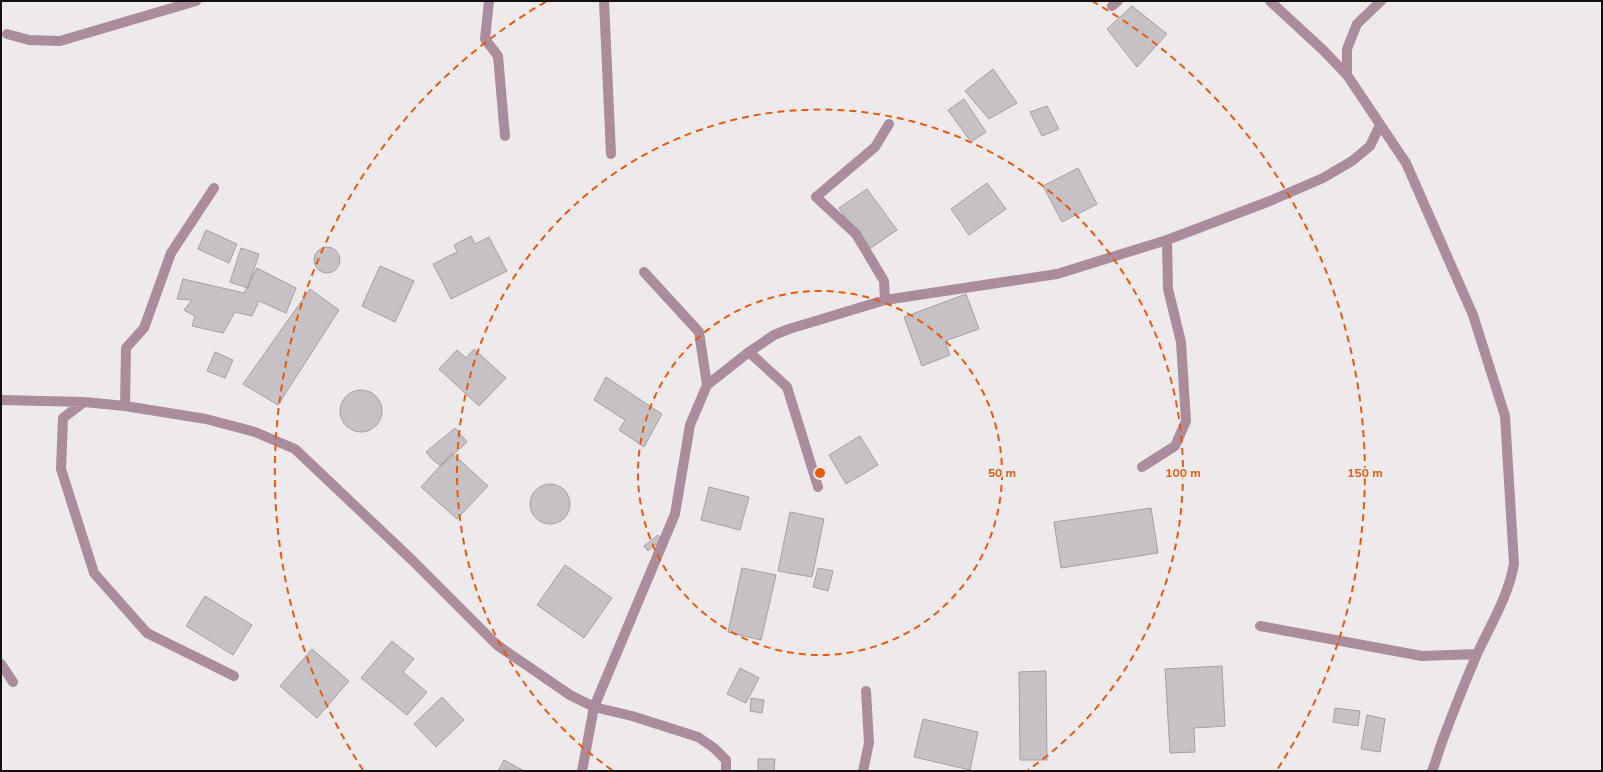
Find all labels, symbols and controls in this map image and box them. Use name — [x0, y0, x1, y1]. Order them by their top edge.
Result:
text: 50 m — [988, 465, 1016, 481]
text: 100 m — [1165, 465, 1201, 481]
text: 150 m — [1347, 465, 1383, 481]
centre of rings — [813, 466, 827, 480]

